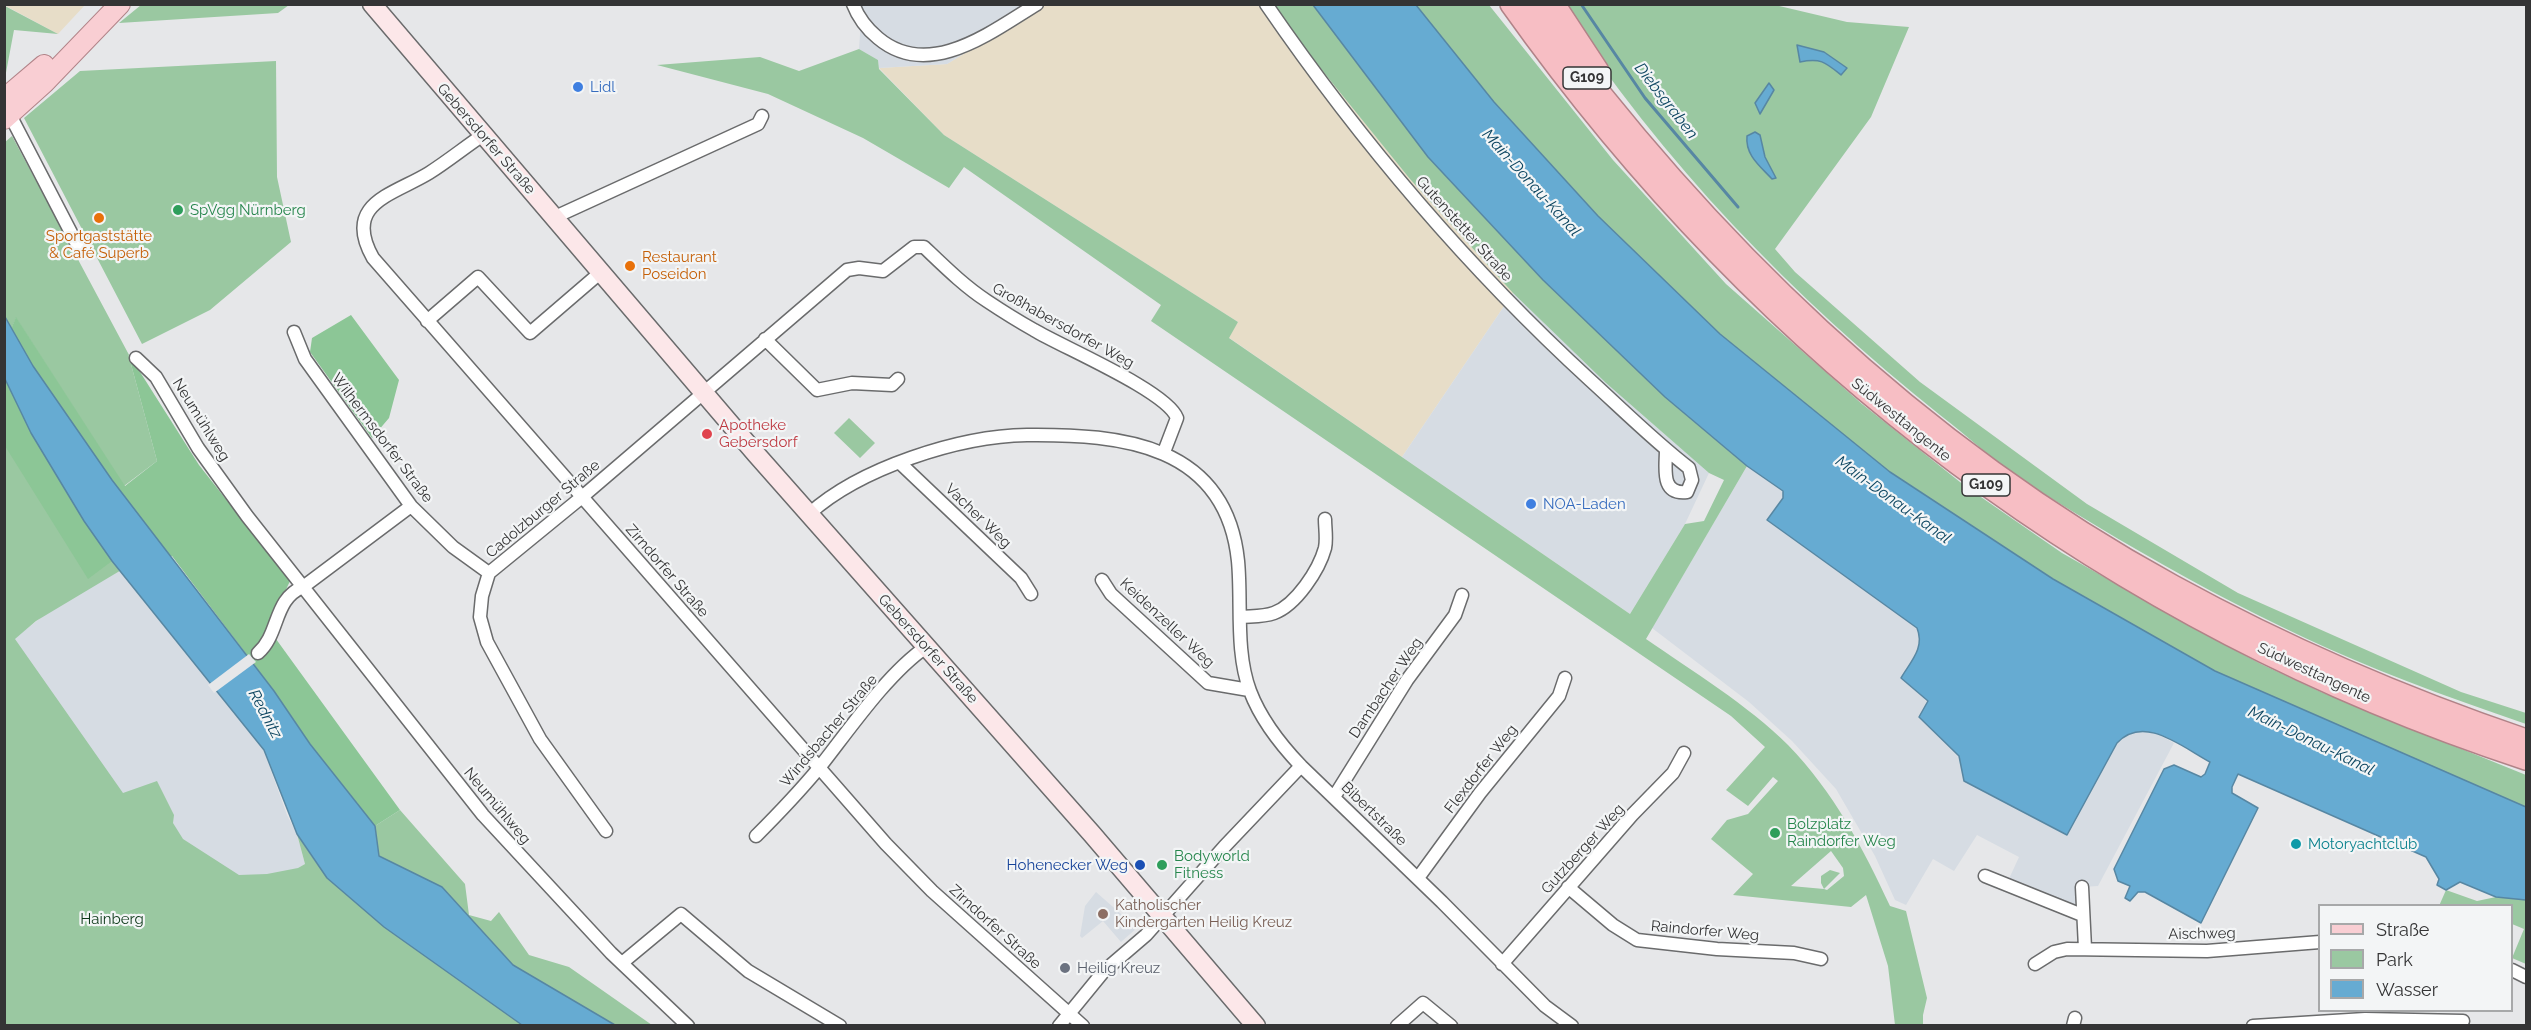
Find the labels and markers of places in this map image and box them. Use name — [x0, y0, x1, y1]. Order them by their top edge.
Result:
place label: Lidl — [590, 78, 615, 96]
marker: Lidl — [571, 80, 585, 94]
place label: SpVgg Nürnberg — [190, 201, 306, 219]
marker: SpVgg Nürnberg — [171, 203, 185, 217]
marker: Sportgaststätte & Café Superb — [92, 211, 106, 225]
place label: Sportgaststätte & Café Superb — [46, 227, 152, 262]
place label: Restaurant Poseidon — [642, 248, 717, 283]
marker: Restaurant Poseidon — [623, 259, 637, 273]
place label: Apotheke Gebersdorf — [719, 416, 798, 451]
marker: Apotheke Gebersdorf — [700, 427, 714, 441]
place label: NOA-Laden — [1543, 495, 1626, 513]
marker: NOA-Laden — [1524, 497, 1538, 511]
place label: Bolzplatz Raindorfer Weg — [1787, 815, 1896, 850]
marker: Bolzplatz Raindorfer Weg — [1768, 826, 1782, 840]
place label: Motoryachtclub — [2308, 835, 2417, 853]
marker: Motoryachtclub — [2289, 837, 2303, 851]
place label: Bodyworld Fitness — [1174, 847, 1250, 882]
place label: Hohenecker Weg — [1007, 856, 1128, 874]
marker: Hohenecker Weg — [1133, 858, 1147, 872]
marker: Bodyworld Fitness — [1155, 858, 1169, 872]
place label: Katholischer Kindergarten Heilig Kreuz — [1115, 896, 1292, 931]
marker: Katholischer Kindergarten Heilig Kreuz — [1096, 907, 1110, 921]
place label: Heilig Kreuz — [1077, 959, 1160, 977]
marker: Heilig Kreuz — [1058, 961, 1072, 975]

